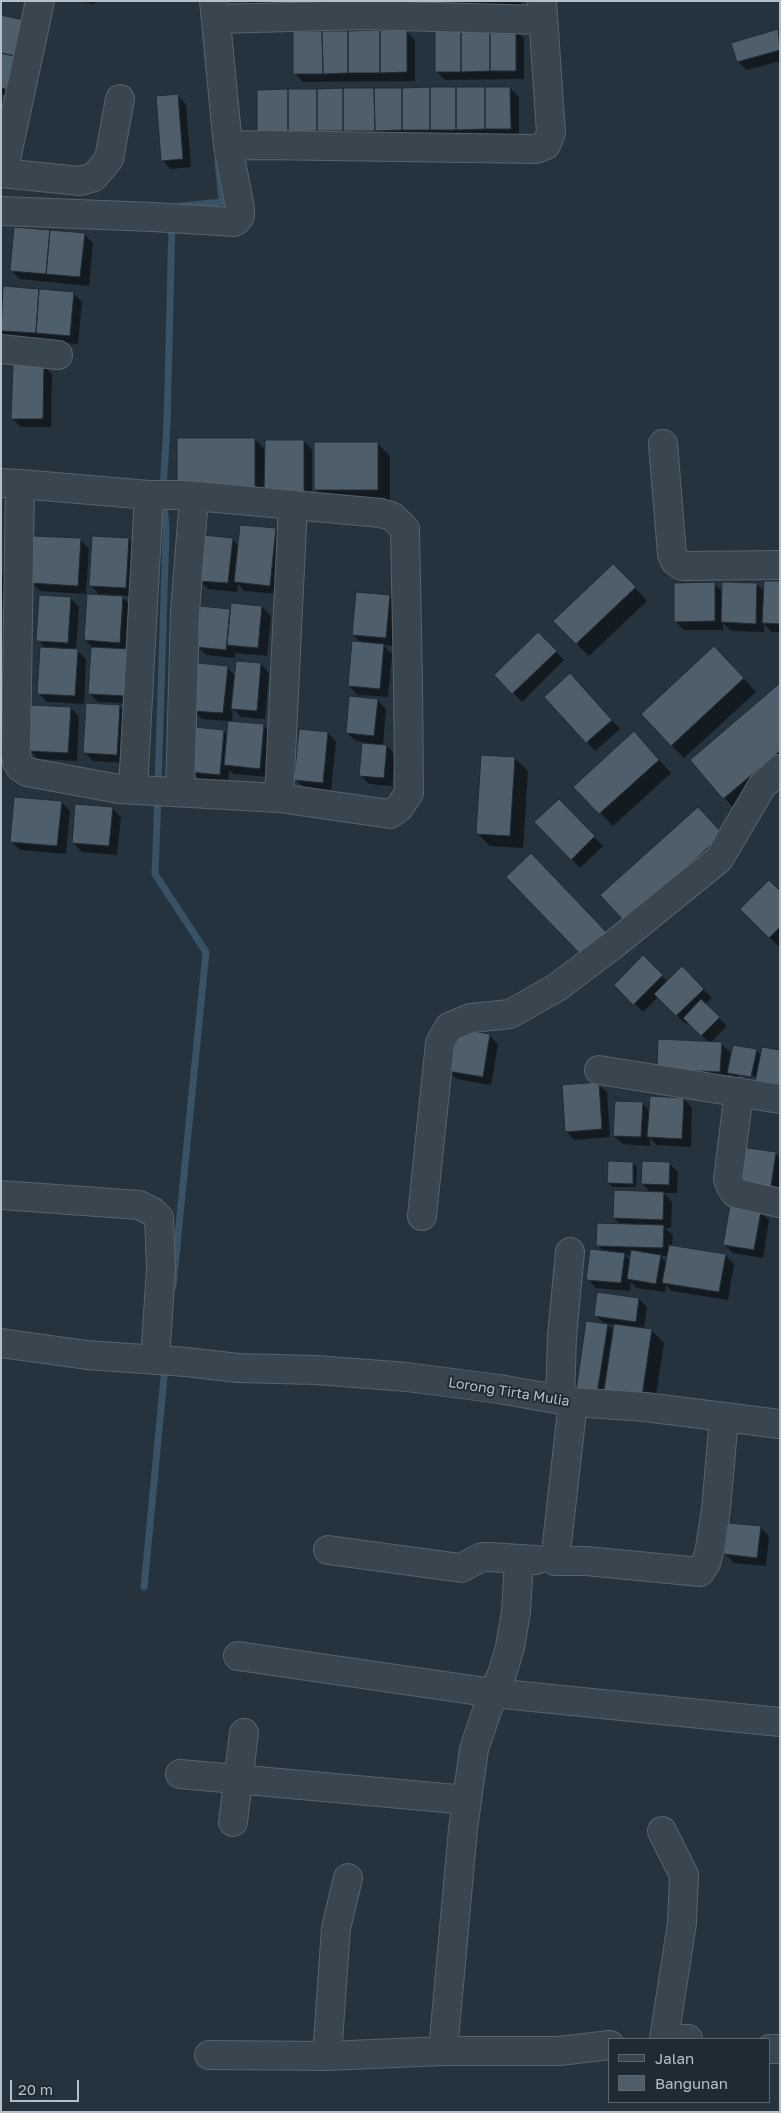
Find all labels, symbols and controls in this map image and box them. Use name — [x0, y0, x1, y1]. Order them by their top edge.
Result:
street label: Lorong Tirta Mulia — [447, 1374, 571, 1410]
legend — [608, 2038, 771, 2103]
text: Jalan — [655, 2049, 694, 2067]
scale bar — [12, 2070, 81, 2102]
text: Bangunan — [655, 2074, 728, 2092]
text: 20 m — [18, 2080, 53, 2098]

